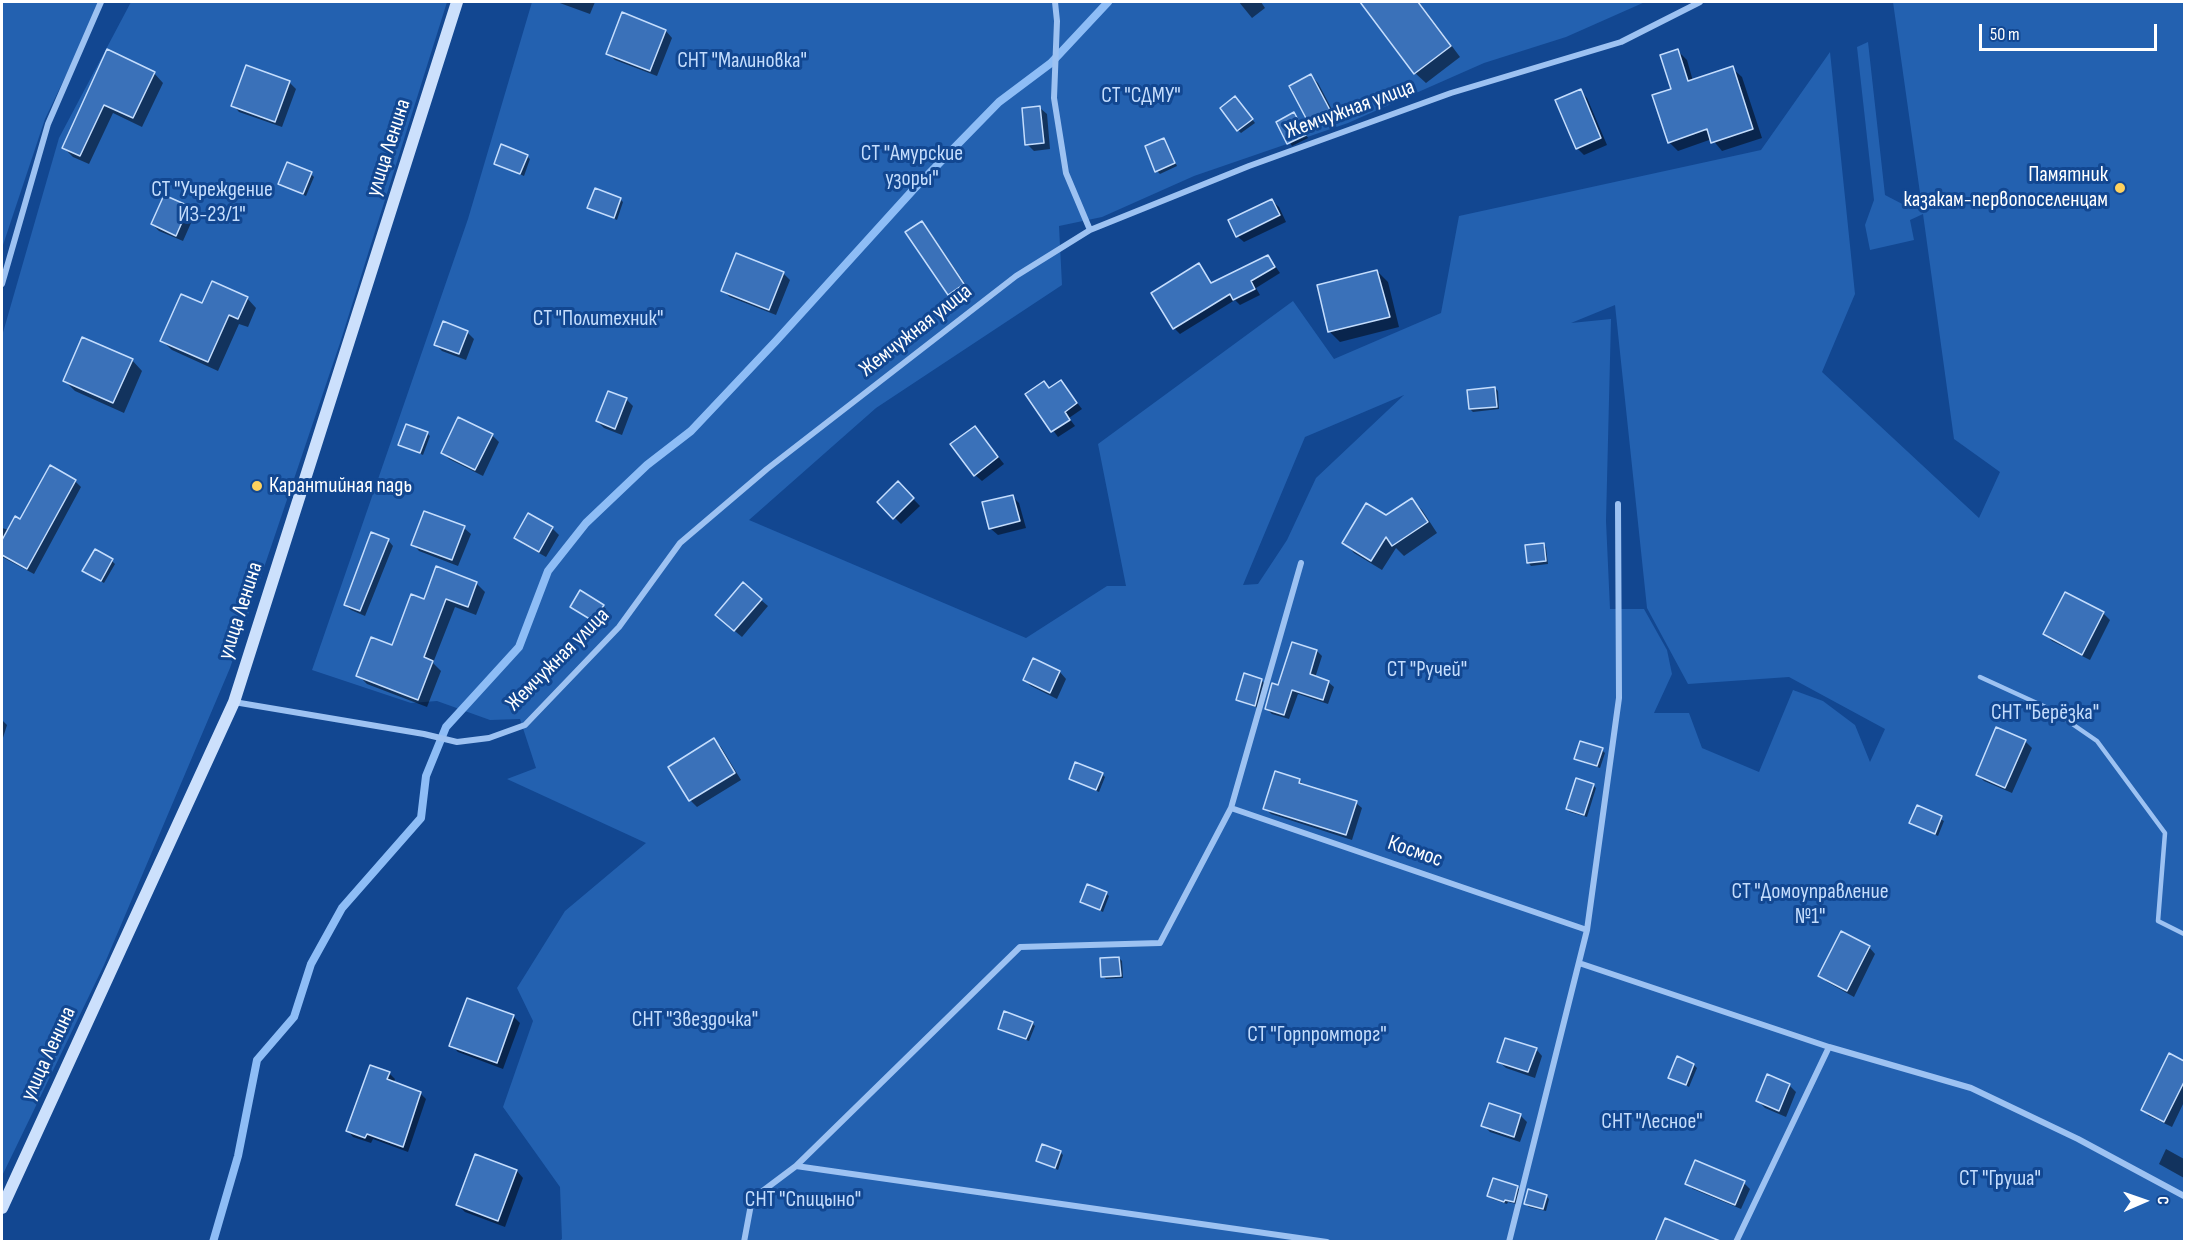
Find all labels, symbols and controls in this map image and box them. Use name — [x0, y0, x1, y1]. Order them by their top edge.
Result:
scale bar — [1982, 12, 2160, 50]
text: 50 m — [1990, 24, 2020, 45]
park label: СНТ "Малиновка" — [677, 48, 807, 74]
street label: Жемчужная улица — [1282, 74, 1418, 146]
park label: СТ "СДМУ" — [1101, 83, 1181, 109]
street label: улица Ленина — [361, 96, 417, 200]
park label: СТ "Амурские узоры" — [861, 141, 963, 192]
place label: Памятник казакам-первопоселенцам — [1903, 162, 2108, 214]
park label: СТ "Учреждение ИЗ-23/1" — [151, 177, 273, 228]
marker: Памятник казакам-первопоселенцам — [2113, 181, 2127, 195]
street label: Жемчужная улица — [854, 279, 978, 383]
park label: СТ "Политехник" — [533, 306, 663, 332]
place label: Карантийная падь — [269, 473, 412, 499]
marker: Карантийная падь — [250, 479, 264, 493]
street label: улица Ленина — [213, 559, 269, 663]
street label: Жемчужная улица — [501, 603, 615, 717]
park label: СТ "Ручей" — [1387, 657, 1467, 683]
park label: СНТ "Берёзка" — [1991, 700, 2099, 726]
street label: Космос — [1384, 830, 1446, 874]
park label: СТ "Домоуправление №1" — [1731, 879, 1889, 930]
street label: улица Ленина — [16, 1003, 82, 1105]
park label: СНТ "Звездочка" — [632, 1007, 758, 1033]
park label: СТ "Горпромторг" — [1247, 1022, 1387, 1048]
park label: СНТ "Лесное" — [1601, 1109, 1703, 1135]
park label: СТ "Груша" — [1959, 1166, 2041, 1192]
north arrow — [2114, 1171, 2174, 1231]
park label: СНТ "Спицыно" — [745, 1187, 861, 1213]
text: С — [2153, 1196, 2172, 1205]

